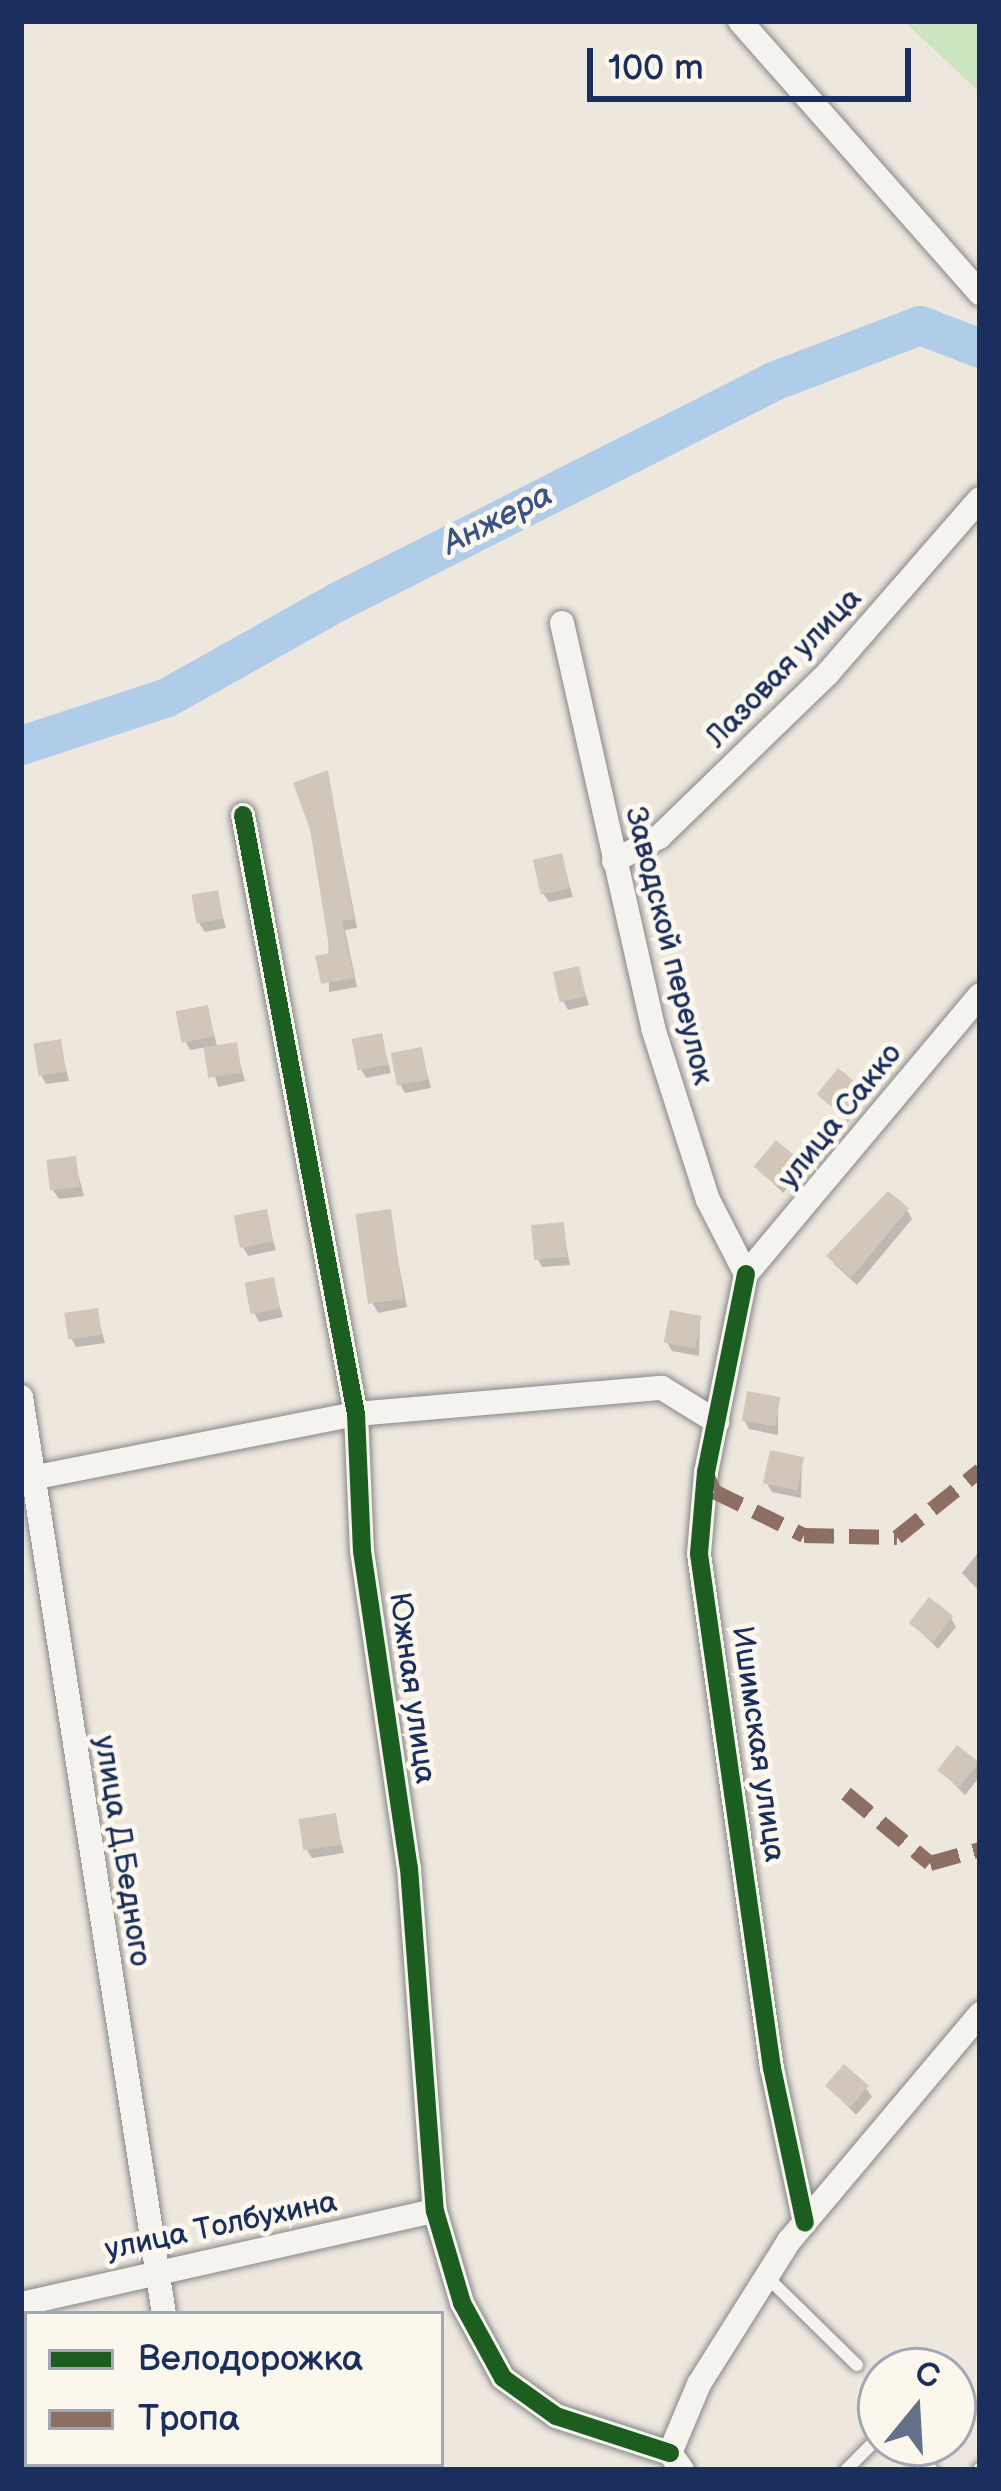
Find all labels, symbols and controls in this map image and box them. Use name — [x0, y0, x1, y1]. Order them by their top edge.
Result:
scale bar — [593, 24, 917, 98]
text: 100 m — [608, 47, 704, 90]
water label: Анжера — [436, 476, 560, 564]
street label: Лазовая улица — [699, 581, 869, 755]
street label: Заводской переулок — [617, 803, 721, 1089]
street label: улица Сакко — [771, 1036, 909, 1196]
street label: Южная улица — [381, 1590, 443, 1786]
street label: Ишимская улица — [724, 1624, 792, 1864]
street label: улица Д.Бедного — [86, 1733, 158, 1969]
street label: улица Толбухина — [102, 2184, 340, 2268]
legend — [24, 2311, 444, 2467]
text: Велодорожка — [138, 2338, 363, 2381]
north arrow — [857, 2347, 977, 2467]
text: С — [910, 2353, 944, 2398]
text: Тропа — [138, 2398, 240, 2441]

